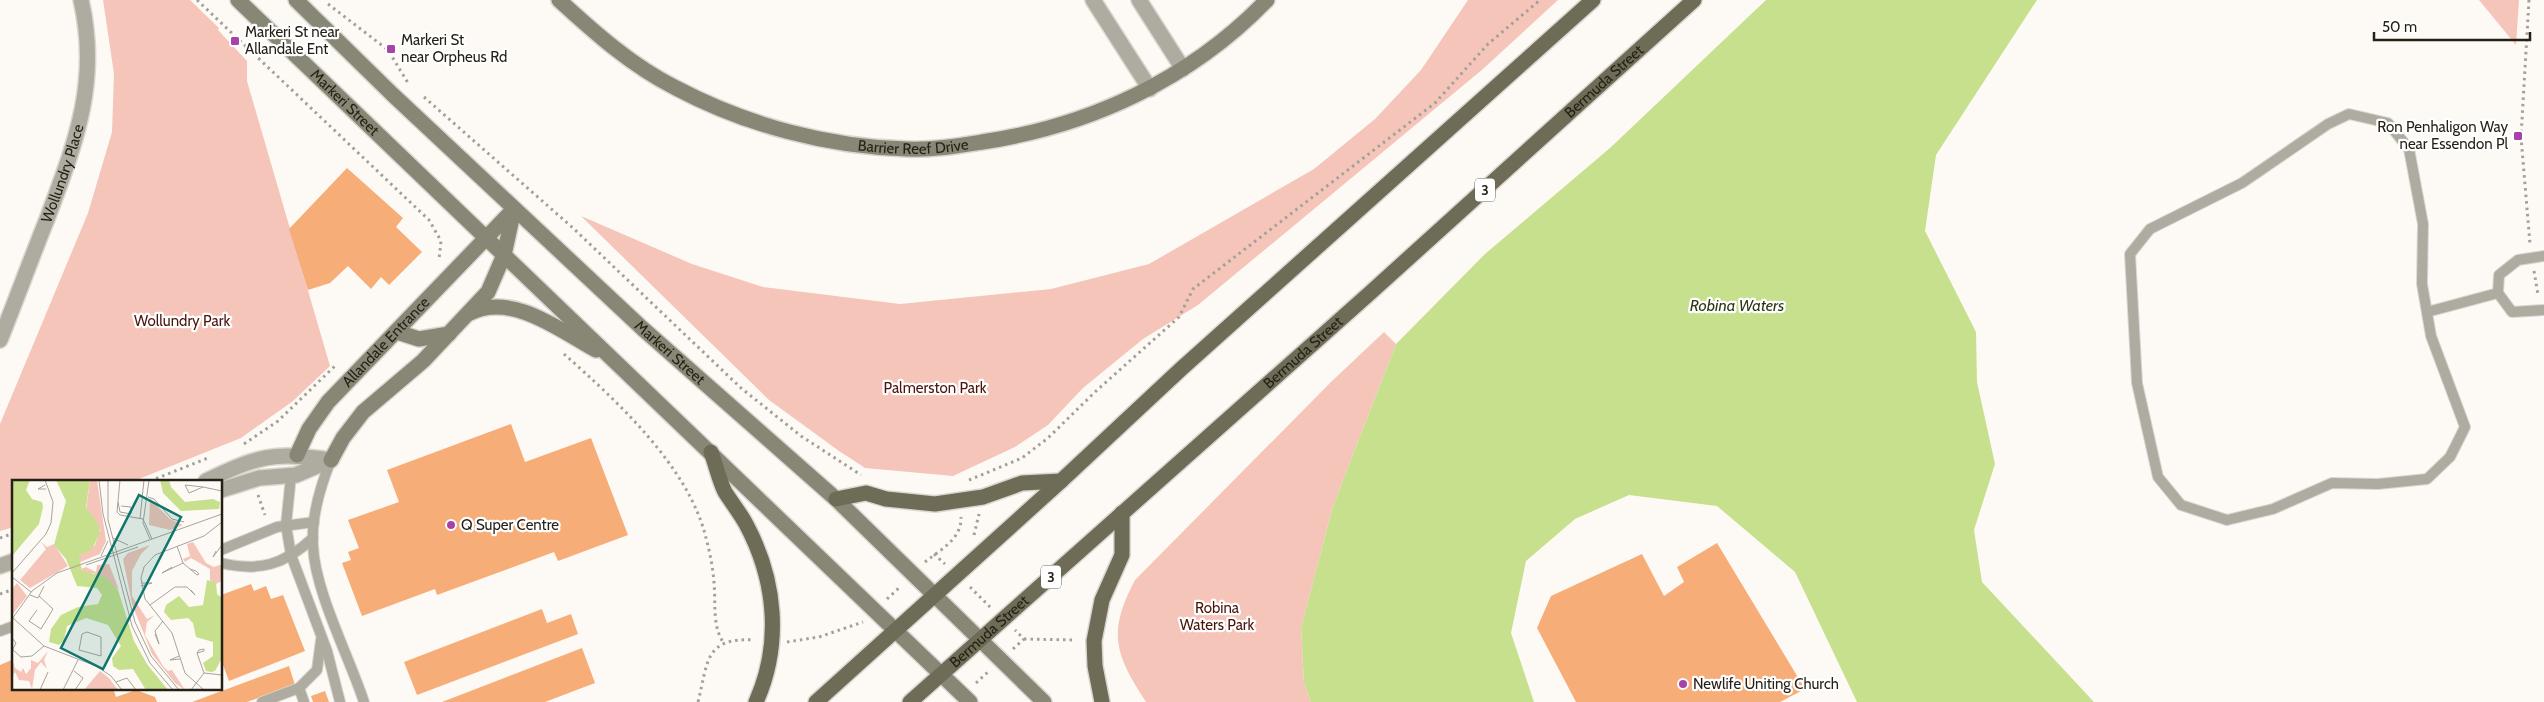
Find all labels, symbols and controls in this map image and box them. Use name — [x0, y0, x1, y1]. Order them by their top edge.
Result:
scale bar — [2374, 10, 2530, 42]
text: 50 m — [2382, 18, 2417, 36]
place label: Markeri St near Allandale Ent — [245, 23, 340, 58]
place label: Markeri St near Orpheus Rd — [401, 31, 507, 66]
marker: Markeri St near Allandale Ent — [229, 35, 241, 47]
street label: Bermuda Street — [1561, 41, 1647, 122]
marker: Markeri St near Orpheus Rd — [385, 43, 397, 55]
street label: Markeri Street — [307, 65, 383, 139]
place label: Ron Penhaligon Way near Essendon Pl — [2377, 118, 2508, 153]
street label: Wollundry Place — [37, 122, 88, 225]
marker: Ron Penhaligon Way near Essendon Pl — [2512, 130, 2524, 142]
street label: Barrier Reef Drive — [857, 135, 970, 158]
road number: 3 — [1475, 178, 1495, 202]
street label: Allandale Entrance — [338, 293, 433, 391]
water label: Robina Waters — [1690, 296, 1784, 315]
park label: Wollundry Park — [134, 312, 230, 330]
street label: Bermuda Street — [1260, 313, 1346, 392]
street label: Markeri Street — [631, 317, 709, 388]
park label: Palmerston Park — [884, 379, 987, 397]
inset map — [12, 480, 222, 690]
place label: Q Super Centre — [461, 516, 559, 534]
marker: Q Super Centre — [445, 519, 457, 531]
road number: 3 — [1041, 566, 1061, 588]
street label: Bermuda Street — [946, 592, 1033, 671]
park label: Robina Waters Park — [1180, 599, 1255, 634]
place label: Newlife Uniting Church — [1693, 675, 1839, 693]
marker: Newlife Uniting Church — [1677, 678, 1689, 690]

